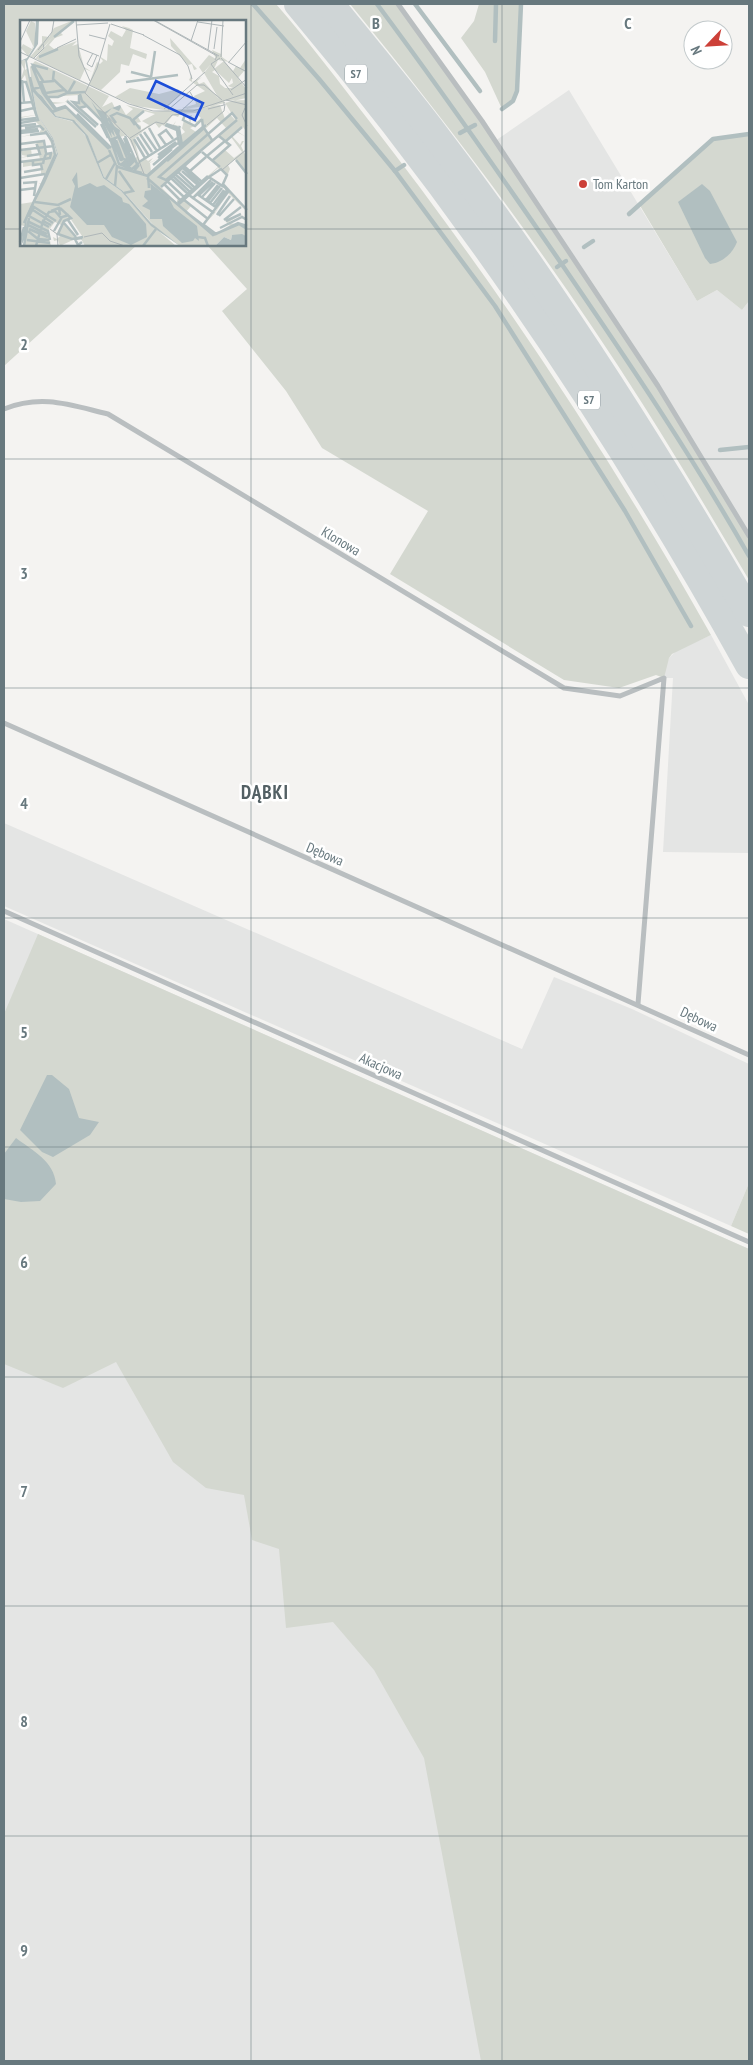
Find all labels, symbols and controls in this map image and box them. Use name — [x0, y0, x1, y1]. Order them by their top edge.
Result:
text: B — [372, 13, 380, 33]
text: C — [624, 13, 632, 33]
inset map — [20, 20, 246, 246]
north arrow — [683, 20, 733, 70]
text: N — [686, 43, 706, 58]
road number: S7 — [345, 64, 367, 84]
place label: Tom Karton — [593, 175, 648, 193]
marker: Tom Karton — [577, 178, 589, 190]
text: 2 — [20, 334, 28, 354]
road number: S7 — [578, 390, 600, 410]
street label: Klonowa — [318, 522, 364, 560]
text: 3 — [20, 563, 28, 583]
district label: DĄBKI — [241, 780, 289, 804]
text: 4 — [20, 793, 28, 813]
street label: Dębowa — [304, 838, 346, 870]
street label: Dębowa — [678, 1003, 720, 1035]
text: 5 — [20, 1022, 28, 1042]
street label: Akacjowa — [357, 1049, 405, 1083]
text: 6 — [20, 1252, 28, 1272]
text: 7 — [20, 1481, 28, 1501]
text: 8 — [20, 1711, 28, 1731]
text: 9 — [20, 1940, 28, 1960]

